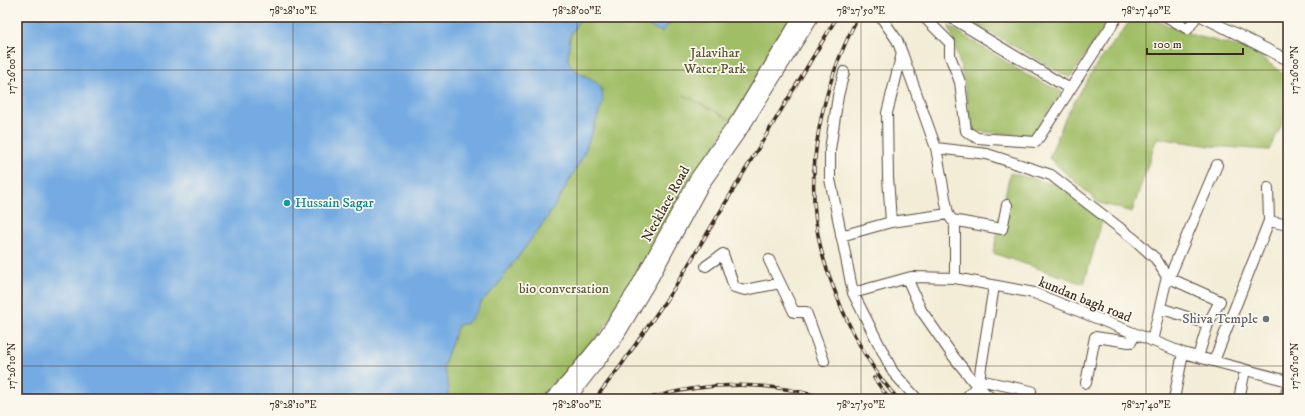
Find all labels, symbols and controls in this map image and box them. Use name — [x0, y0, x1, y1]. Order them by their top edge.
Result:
text: 78°28'10"E — [269, 5, 317, 17]
text: 78°28'00"E — [553, 5, 601, 17]
text: 78°27'50"E — [837, 5, 885, 17]
text: 78°27'40"E — [1121, 5, 1171, 17]
scale bar — [1147, 30, 1243, 56]
text: 100 m — [1153, 37, 1182, 52]
park label: Jalavihar Water Park — [683, 44, 746, 78]
text: 17°26'00"N — [6, 46, 18, 94]
text: 17°26'00"N — [1289, 46, 1301, 94]
street label: Necklace Road — [638, 163, 694, 245]
place label: Hussain Sagar — [295, 194, 375, 212]
marker: Hussain Sagar — [282, 198, 292, 208]
street label: kundan bagh road — [1036, 273, 1134, 327]
park label: bio conversation — [519, 280, 610, 298]
place label: Shiva Temple — [1182, 310, 1258, 328]
marker: Shiva Temple — [1261, 314, 1271, 324]
text: 17°26'10"N — [6, 342, 18, 390]
text: 17°26'10"N — [1289, 342, 1301, 390]
text: 78°28'10"E — [269, 399, 317, 411]
text: 78°28'00"E — [553, 399, 601, 411]
text: 78°27'50"E — [837, 399, 885, 411]
text: 78°27'40"E — [1121, 399, 1171, 411]

